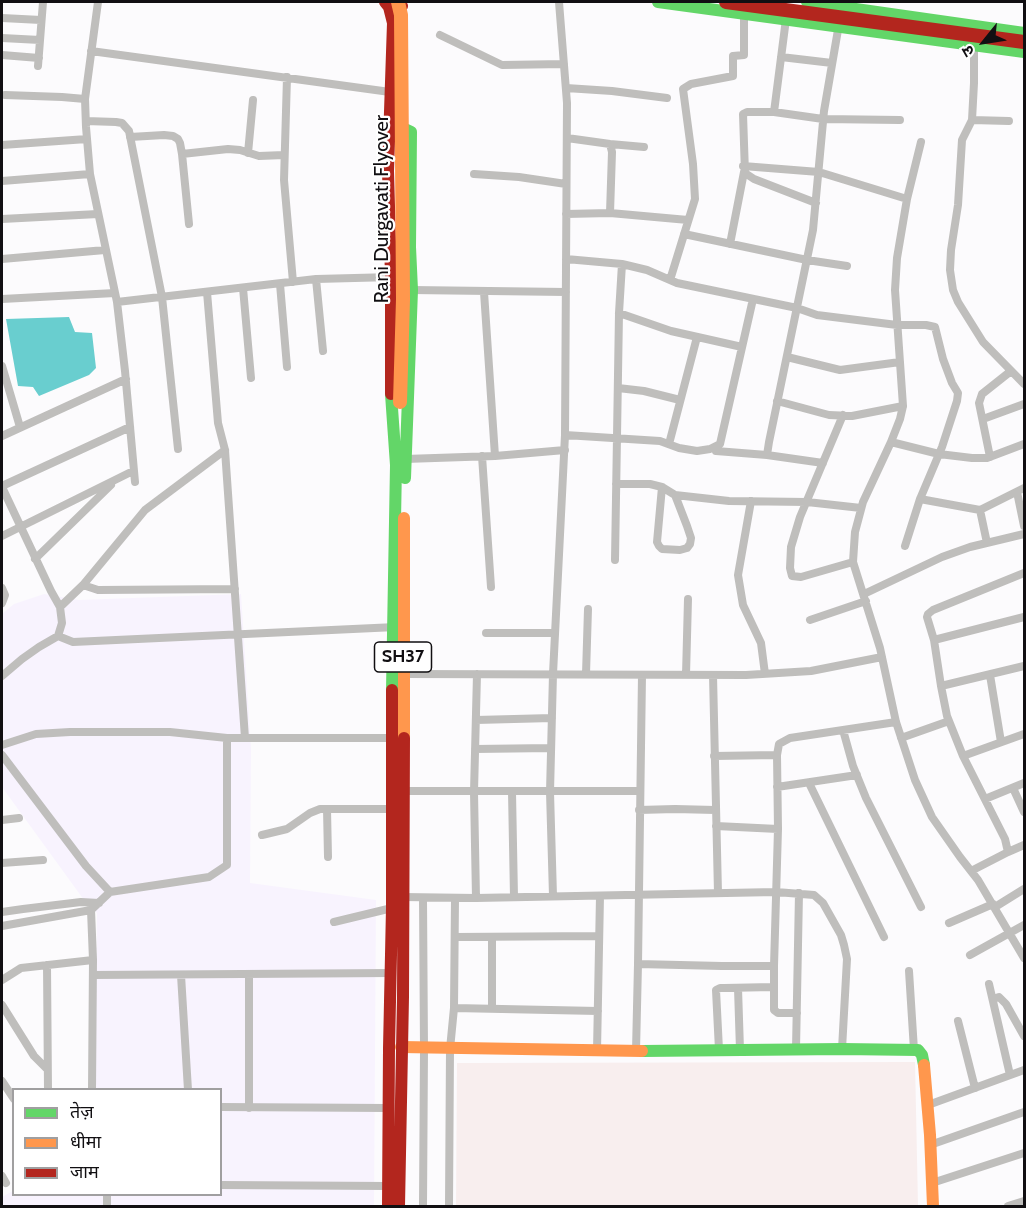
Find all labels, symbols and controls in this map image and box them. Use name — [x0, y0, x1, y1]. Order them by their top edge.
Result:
north arrow — [954, 12, 1014, 72]
text: उ — [957, 42, 979, 60]
street label: Rani Durgavati Flyover — [370, 115, 394, 303]
road number: SH37 — [374, 642, 432, 672]
legend — [12, 1088, 222, 1196]
text: तेज़ — [70, 1101, 94, 1123]
text: धीमा — [70, 1131, 101, 1153]
text: जाम — [70, 1161, 99, 1183]

